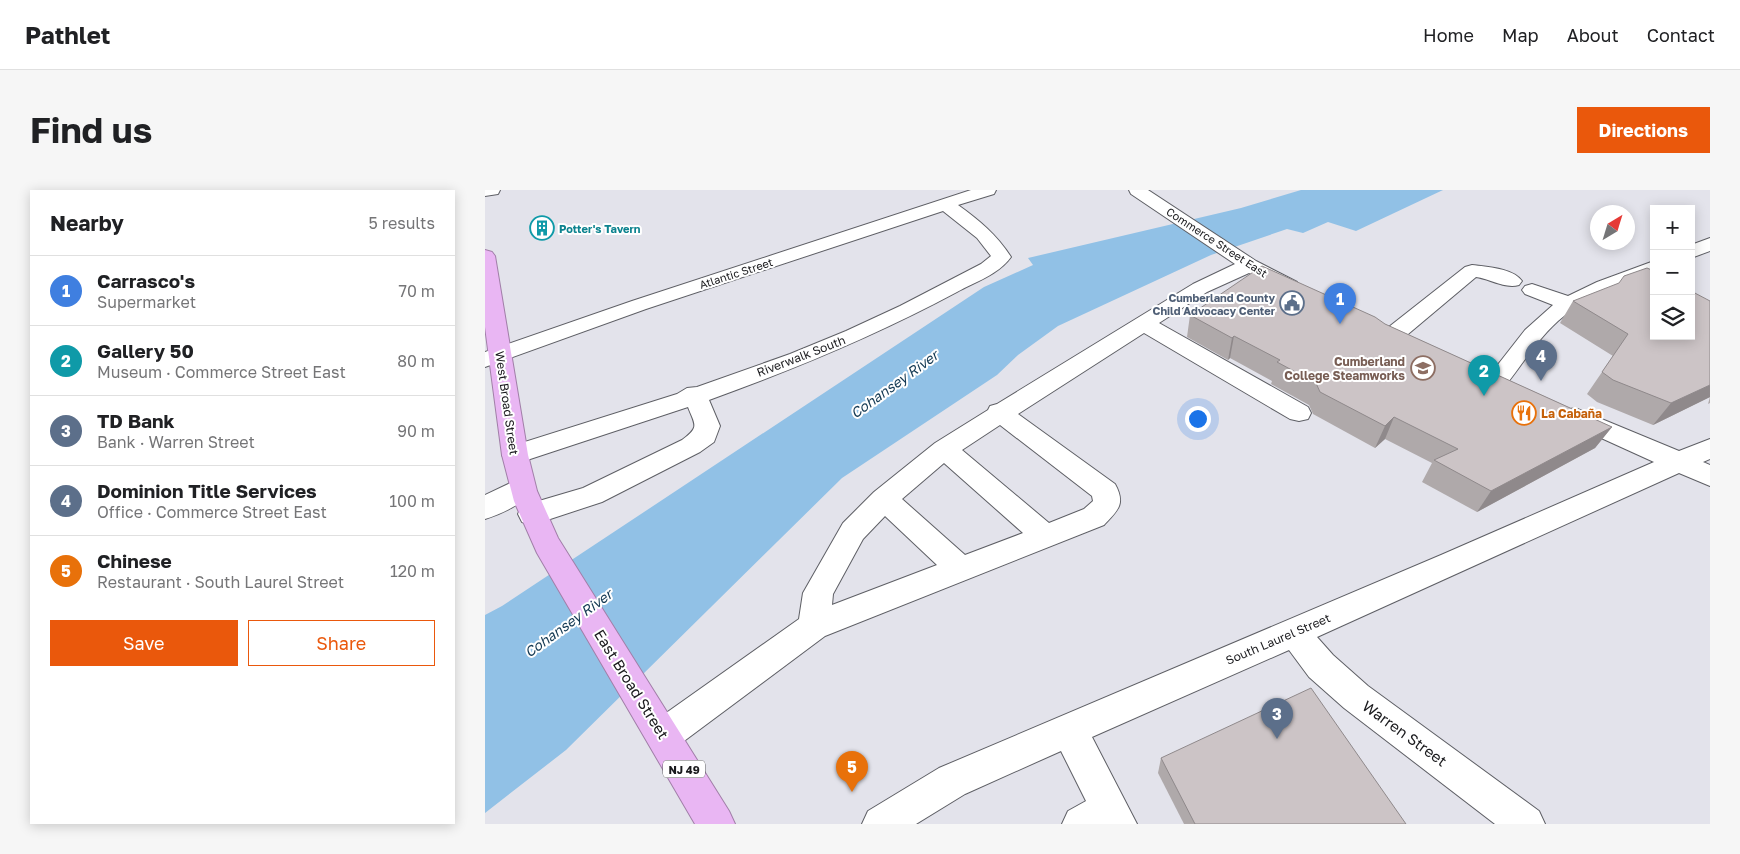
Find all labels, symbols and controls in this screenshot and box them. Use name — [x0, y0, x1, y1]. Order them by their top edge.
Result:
text: Pathlet — [25, 20, 110, 49]
text: Home — [1423, 24, 1474, 46]
text: Map — [1502, 24, 1539, 46]
text: About — [1567, 24, 1619, 46]
text: Contact — [1647, 24, 1715, 46]
button: Directions — [1577, 107, 1710, 153]
text: Find us — [30, 109, 152, 151]
street label: Commerce Street East — [1164, 205, 1270, 279]
north arrow — [1590, 205, 1635, 250]
map controls — [1650, 205, 1695, 340]
button: + — [1650, 205, 1695, 250]
text: Nearby — [50, 210, 124, 236]
text: 5 results — [369, 213, 435, 233]
building icon: Potter's Tavern — [529, 215, 555, 241]
place label: Potter's Tavern — [559, 222, 641, 235]
button: − — [1650, 250, 1695, 295]
street label: Atlantic Street — [698, 255, 774, 291]
text: Carrasco's — [97, 269, 195, 292]
text: 1 — [62, 281, 70, 301]
text: 70 m — [398, 281, 435, 301]
pin: 1 — [1324, 283, 1356, 324]
public building icon: Cumberland County Child Advocacy Center — [1279, 290, 1305, 316]
place label: Cumberland County Child Advocacy Center — [1153, 291, 1276, 317]
text: Supermarket — [97, 292, 196, 312]
button: layers — [1650, 295, 1695, 340]
street label: Riverwalk South — [754, 332, 848, 380]
text: Gallery 50 — [97, 339, 194, 362]
pin: 4 — [1525, 340, 1557, 381]
water label: Cohansey River — [847, 345, 943, 421]
street label: West Broad Street — [492, 350, 522, 456]
text: 2 — [61, 351, 71, 371]
text: 80 m — [397, 351, 435, 371]
place label: Cumberland College Steamworks — [1284, 354, 1405, 383]
school or university icon: Cumberland College Steamworks — [1410, 355, 1436, 381]
pin: 2 — [1468, 355, 1500, 396]
text: Museum · Commerce Street East — [97, 362, 346, 382]
restaurant icon: La Cabaña — [1511, 400, 1537, 426]
your location — [1185, 406, 1211, 432]
place label: La Cabaña — [1541, 406, 1602, 421]
text: TD Bank — [97, 409, 175, 432]
text: 3 — [61, 421, 71, 441]
text: 90 m — [397, 421, 435, 441]
text: Bank · Warren Street — [97, 432, 255, 452]
text: Dominion Title Services — [97, 479, 317, 502]
text: 4 — [61, 491, 71, 511]
text: 100 m — [389, 491, 435, 511]
text: Office · Commerce Street East — [97, 502, 327, 522]
text: Chinese — [97, 549, 172, 572]
text: 5 — [61, 561, 71, 581]
text: 120 m — [390, 561, 435, 581]
text: Restaurant · South Laurel Street — [97, 572, 344, 592]
water label: Cohansey River — [521, 584, 617, 660]
street label: South Laurel Street — [1223, 610, 1333, 668]
button: Save — [50, 620, 238, 666]
button: Share — [248, 620, 435, 666]
street label: East Broad Street — [591, 626, 673, 742]
street label: Warren Street — [1359, 696, 1451, 770]
pin: 3 — [1261, 698, 1293, 739]
pin: 5 — [836, 751, 868, 792]
road number: NJ 49 — [663, 760, 705, 778]

